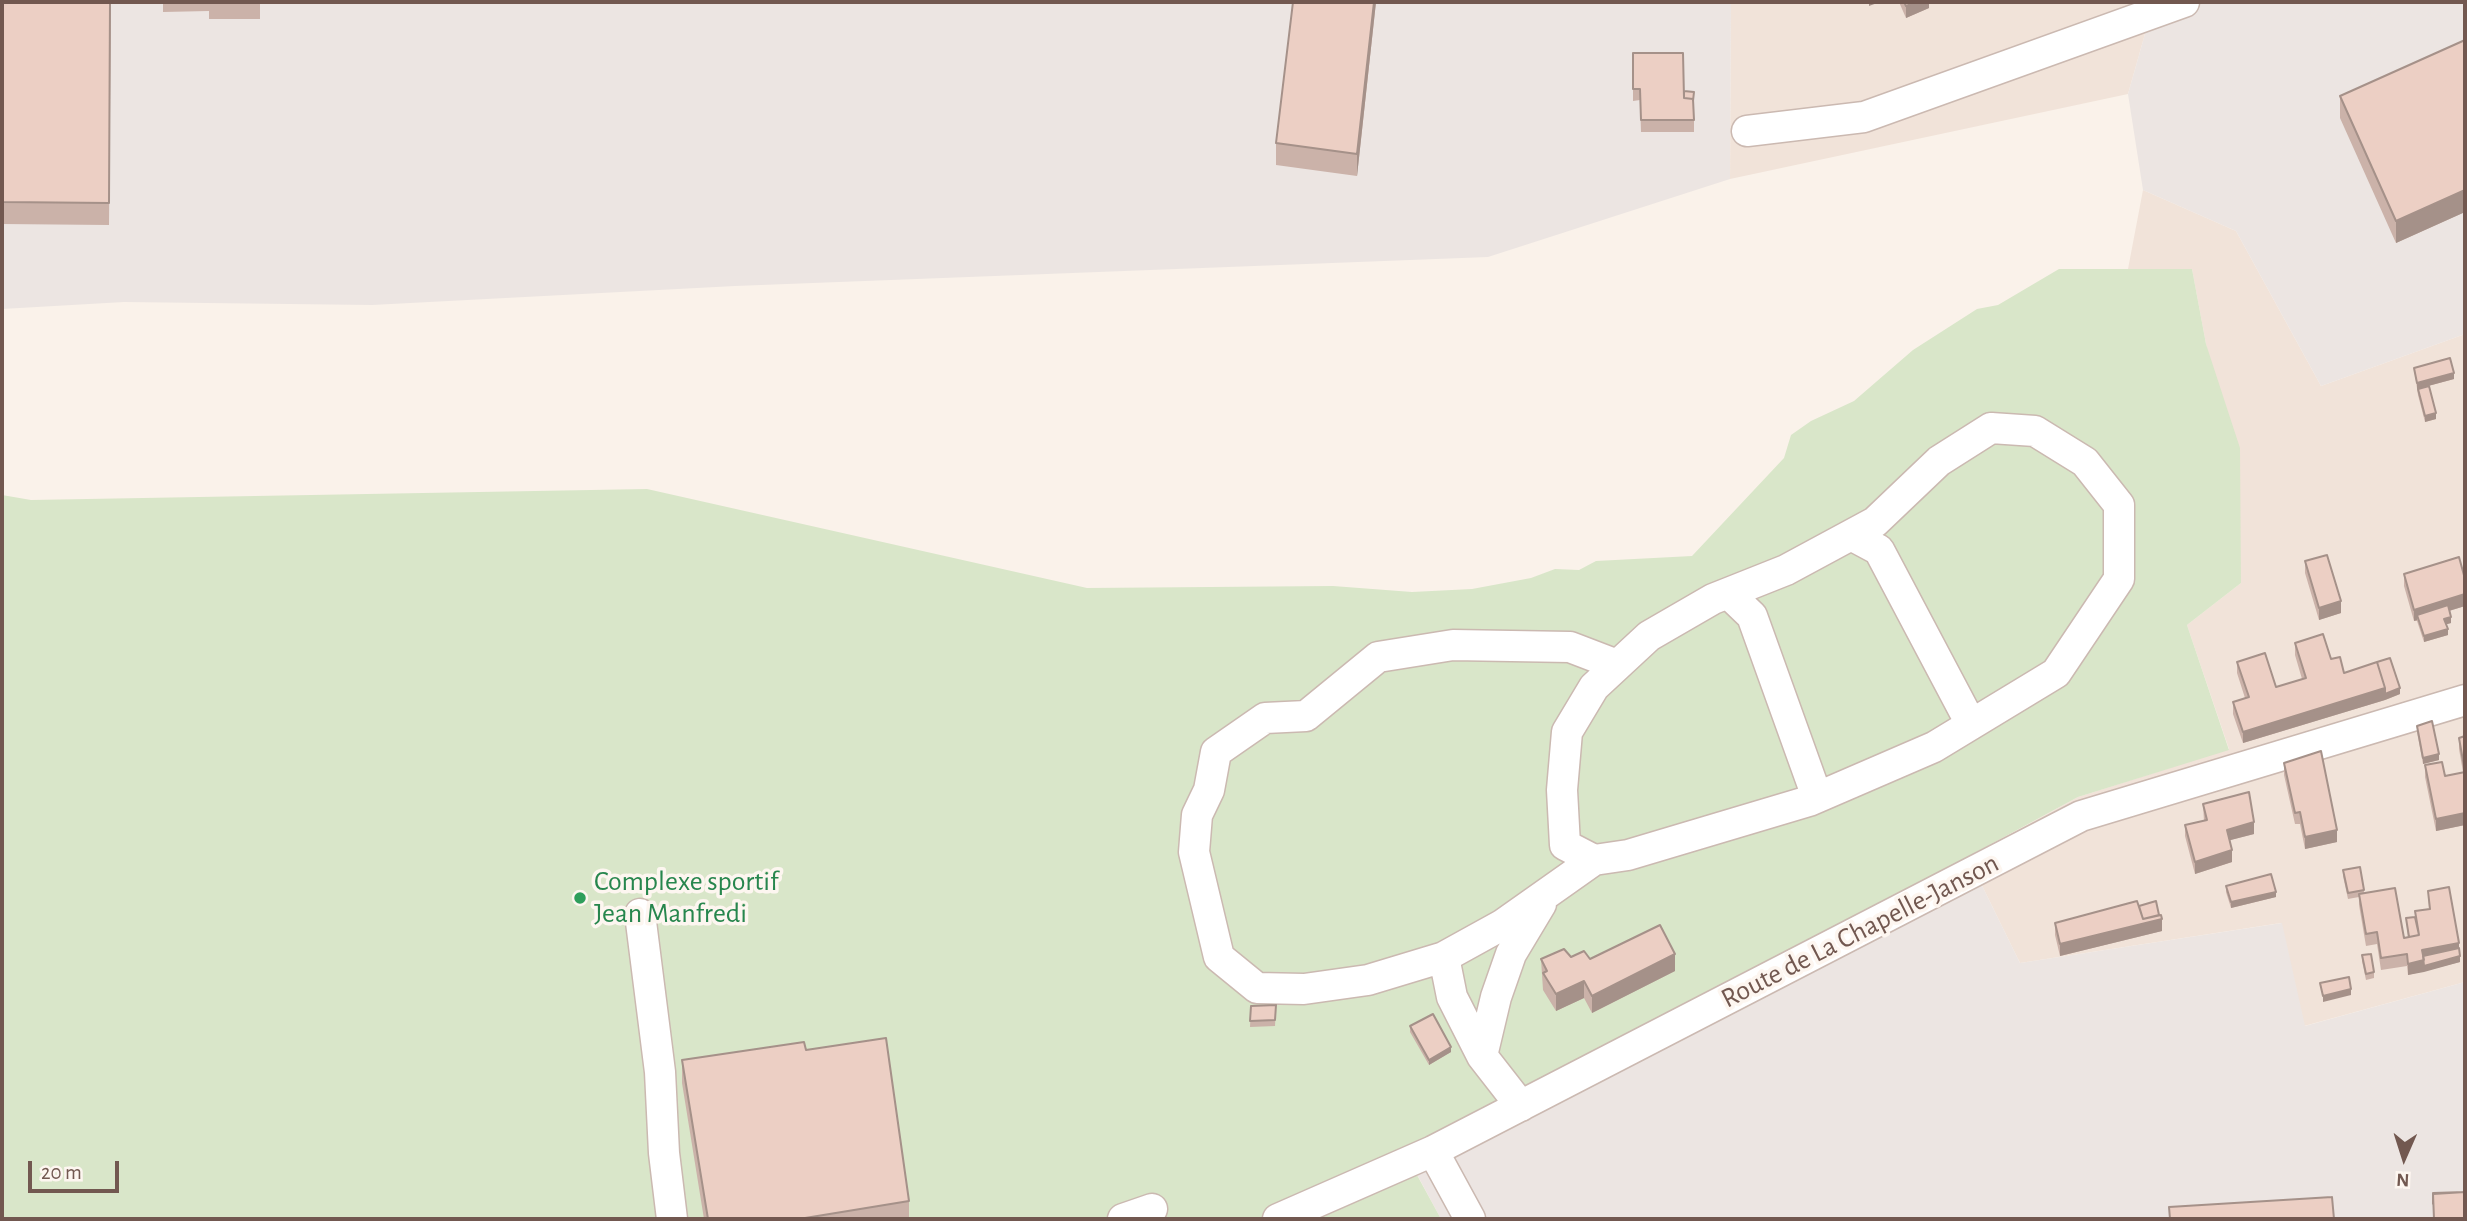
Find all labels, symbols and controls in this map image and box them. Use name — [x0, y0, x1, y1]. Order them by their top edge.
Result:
street label: Route de La Chapelle-Janson — [1716, 846, 2004, 1016]
place label: Complexe sportif Jean Manfredi — [594, 865, 779, 931]
marker: Complexe sportif Jean Manfredi — [572, 890, 588, 906]
north arrow — [2369, 1123, 2439, 1193]
scale bar — [32, 1148, 122, 1192]
text: 20 m — [41, 1162, 82, 1183]
text: N — [2396, 1170, 2410, 1189]

